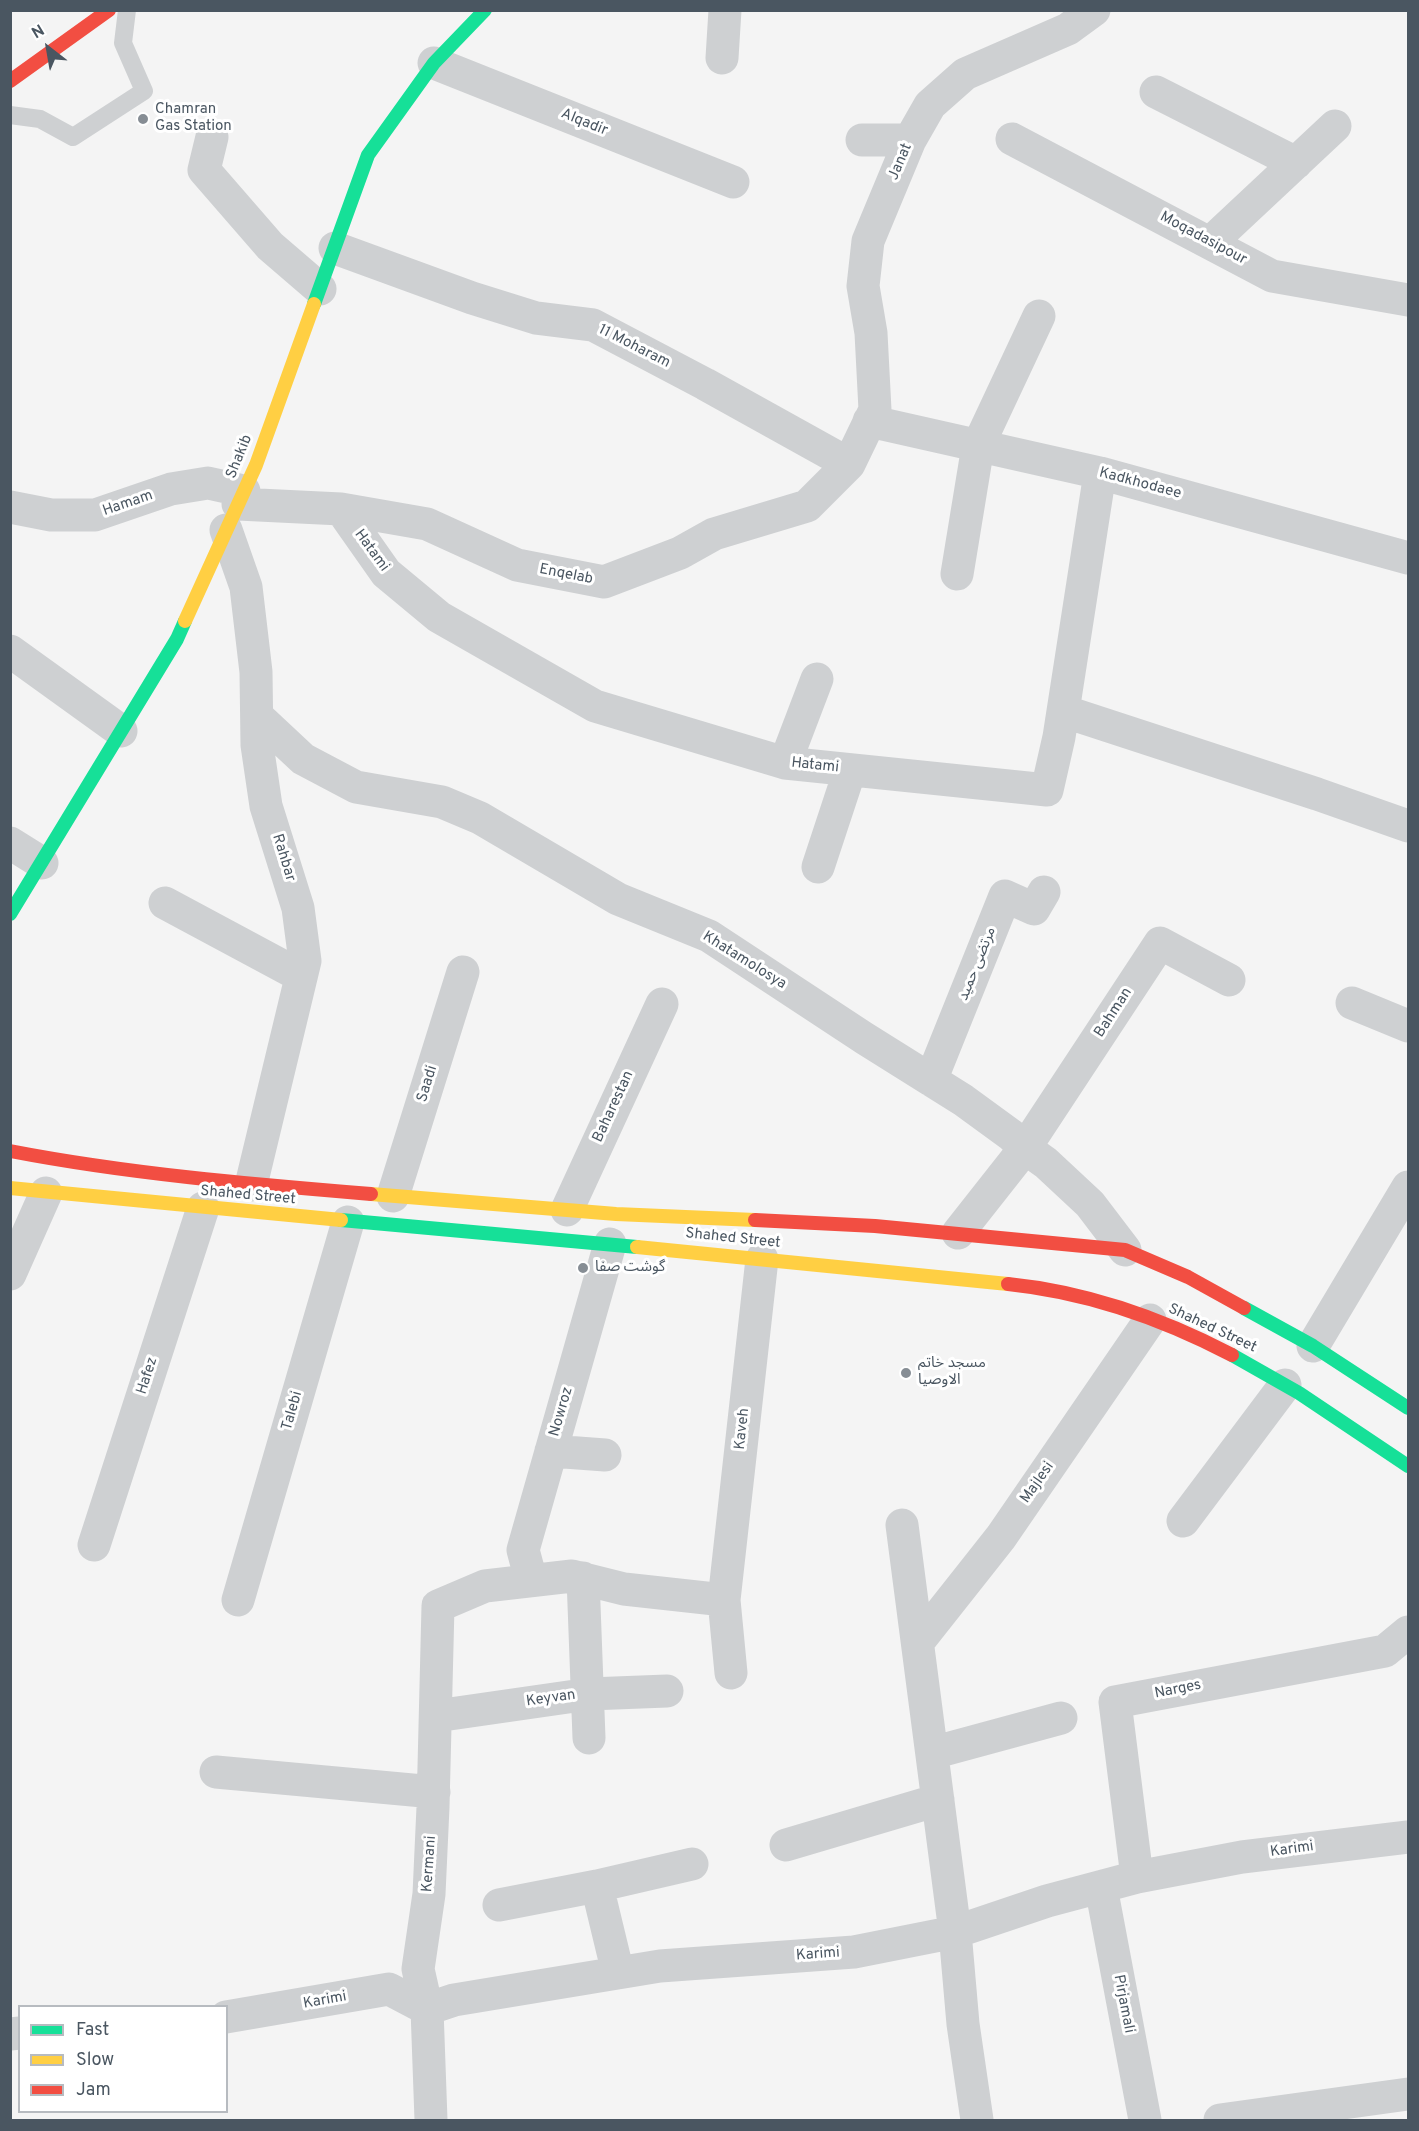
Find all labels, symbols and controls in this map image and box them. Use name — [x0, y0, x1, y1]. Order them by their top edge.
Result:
north arrow — [18, 18, 78, 78]
text: N — [29, 21, 49, 44]
place label: Chamran Gas Station — [155, 101, 232, 136]
street label: Alqadir — [558, 106, 610, 140]
marker: Chamran Gas Station — [136, 112, 150, 126]
street label: Janat — [885, 141, 917, 183]
street label: Moqadasipour — [1156, 209, 1250, 269]
street label: 11 Moharam — [595, 321, 673, 373]
street label: Shakib — [223, 432, 257, 482]
street label: Kadkhodaee — [1097, 464, 1183, 504]
street label: Hamam — [101, 487, 155, 521]
street label: Hatami — [350, 526, 392, 576]
street label: Enqelab — [538, 561, 594, 589]
street label: Hatami — [790, 755, 840, 777]
street label: Rahbar — [267, 832, 299, 884]
street label: مرتضی حمید — [955, 925, 1001, 1003]
street label: Khatamolosya — [699, 928, 789, 994]
street label: Bahman — [1091, 985, 1137, 1041]
street label: Saadi — [414, 1064, 442, 1104]
street label: Baharestan — [590, 1068, 638, 1146]
street label: Shahed Street — [200, 1183, 296, 1209]
street label: Shahed Street — [684, 1225, 782, 1253]
place label: گوشت صفا — [595, 1259, 665, 1277]
marker: گوشت صفا — [576, 1261, 590, 1275]
street label: Shahed Street — [1165, 1301, 1259, 1357]
street label: Hafez — [134, 1355, 162, 1397]
place label: مسجد خاتم الاوصیا — [918, 1355, 986, 1390]
marker: مسجد خاتم الاوصیا — [899, 1366, 913, 1380]
street label: Nowroz — [546, 1385, 578, 1439]
street label: Talebi — [279, 1389, 307, 1433]
street label: Kaveh — [732, 1407, 754, 1451]
street label: Majlesi — [1017, 1459, 1059, 1507]
street label: Narges — [1153, 1677, 1203, 1703]
street label: Keyvan — [525, 1687, 577, 1711]
street label: Kermani — [419, 1835, 441, 1893]
street label: Karimi — [1269, 1838, 1315, 1862]
street label: Karimi — [796, 1944, 840, 1966]
street label: Pirjamali — [1109, 1973, 1137, 2035]
street label: Karimi — [302, 1988, 348, 2014]
legend — [18, 2005, 228, 2113]
text: Fast — [76, 2019, 109, 2042]
text: Slow — [76, 2049, 114, 2072]
text: Jam — [76, 2079, 111, 2102]

